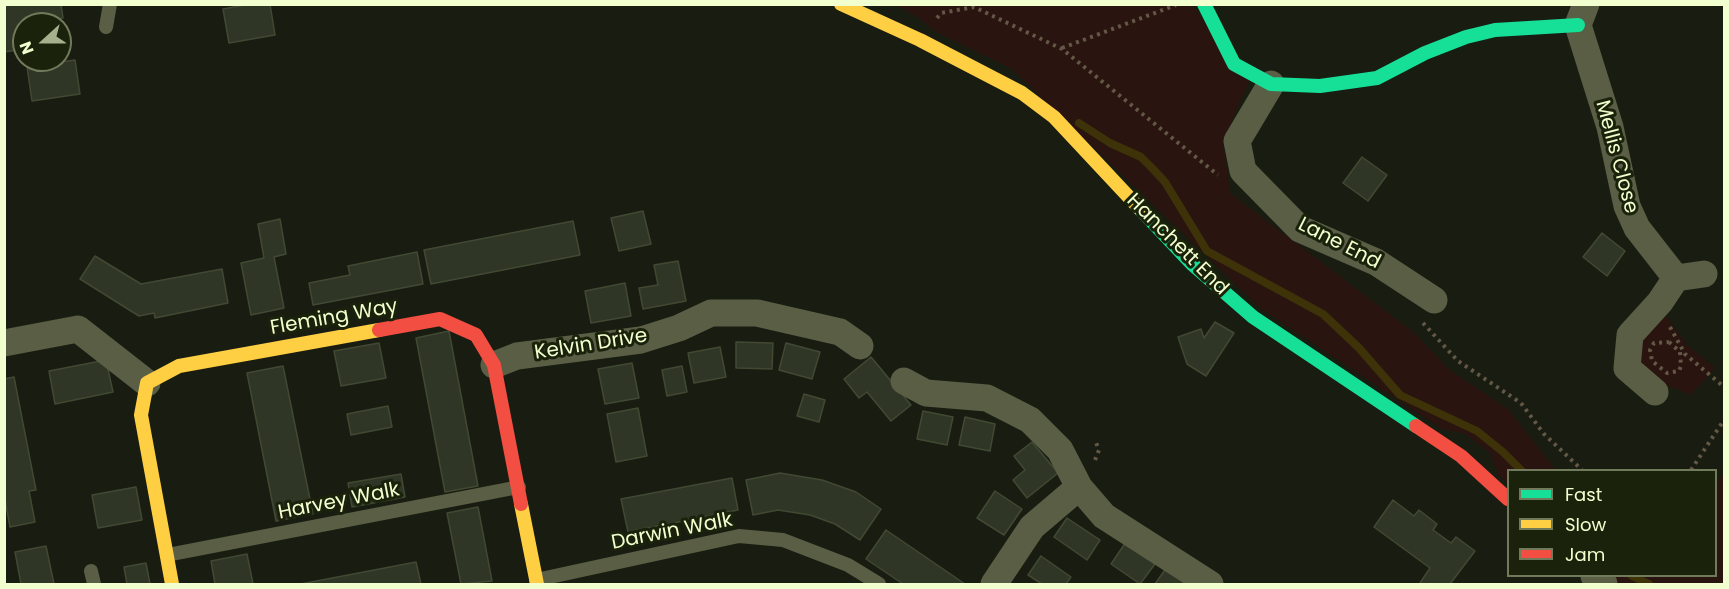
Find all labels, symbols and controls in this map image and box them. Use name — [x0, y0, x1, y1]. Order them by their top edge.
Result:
north arrow — [12, 12, 72, 72]
text: N — [14, 38, 39, 58]
street label: Mellis Close — [1589, 98, 1643, 216]
street label: Hanchett End — [1121, 189, 1233, 301]
street label: Lane End — [1294, 213, 1384, 275]
street label: Fleming Way — [268, 295, 400, 341]
street label: Kelvin Drive — [533, 324, 649, 366]
legend — [1507, 469, 1717, 577]
street label: Harvey Walk — [276, 478, 402, 526]
text: Fast — [1565, 482, 1602, 507]
street label: Darwin Walk — [609, 509, 735, 555]
text: Slow — [1565, 512, 1606, 537]
text: Jam — [1565, 542, 1605, 567]

